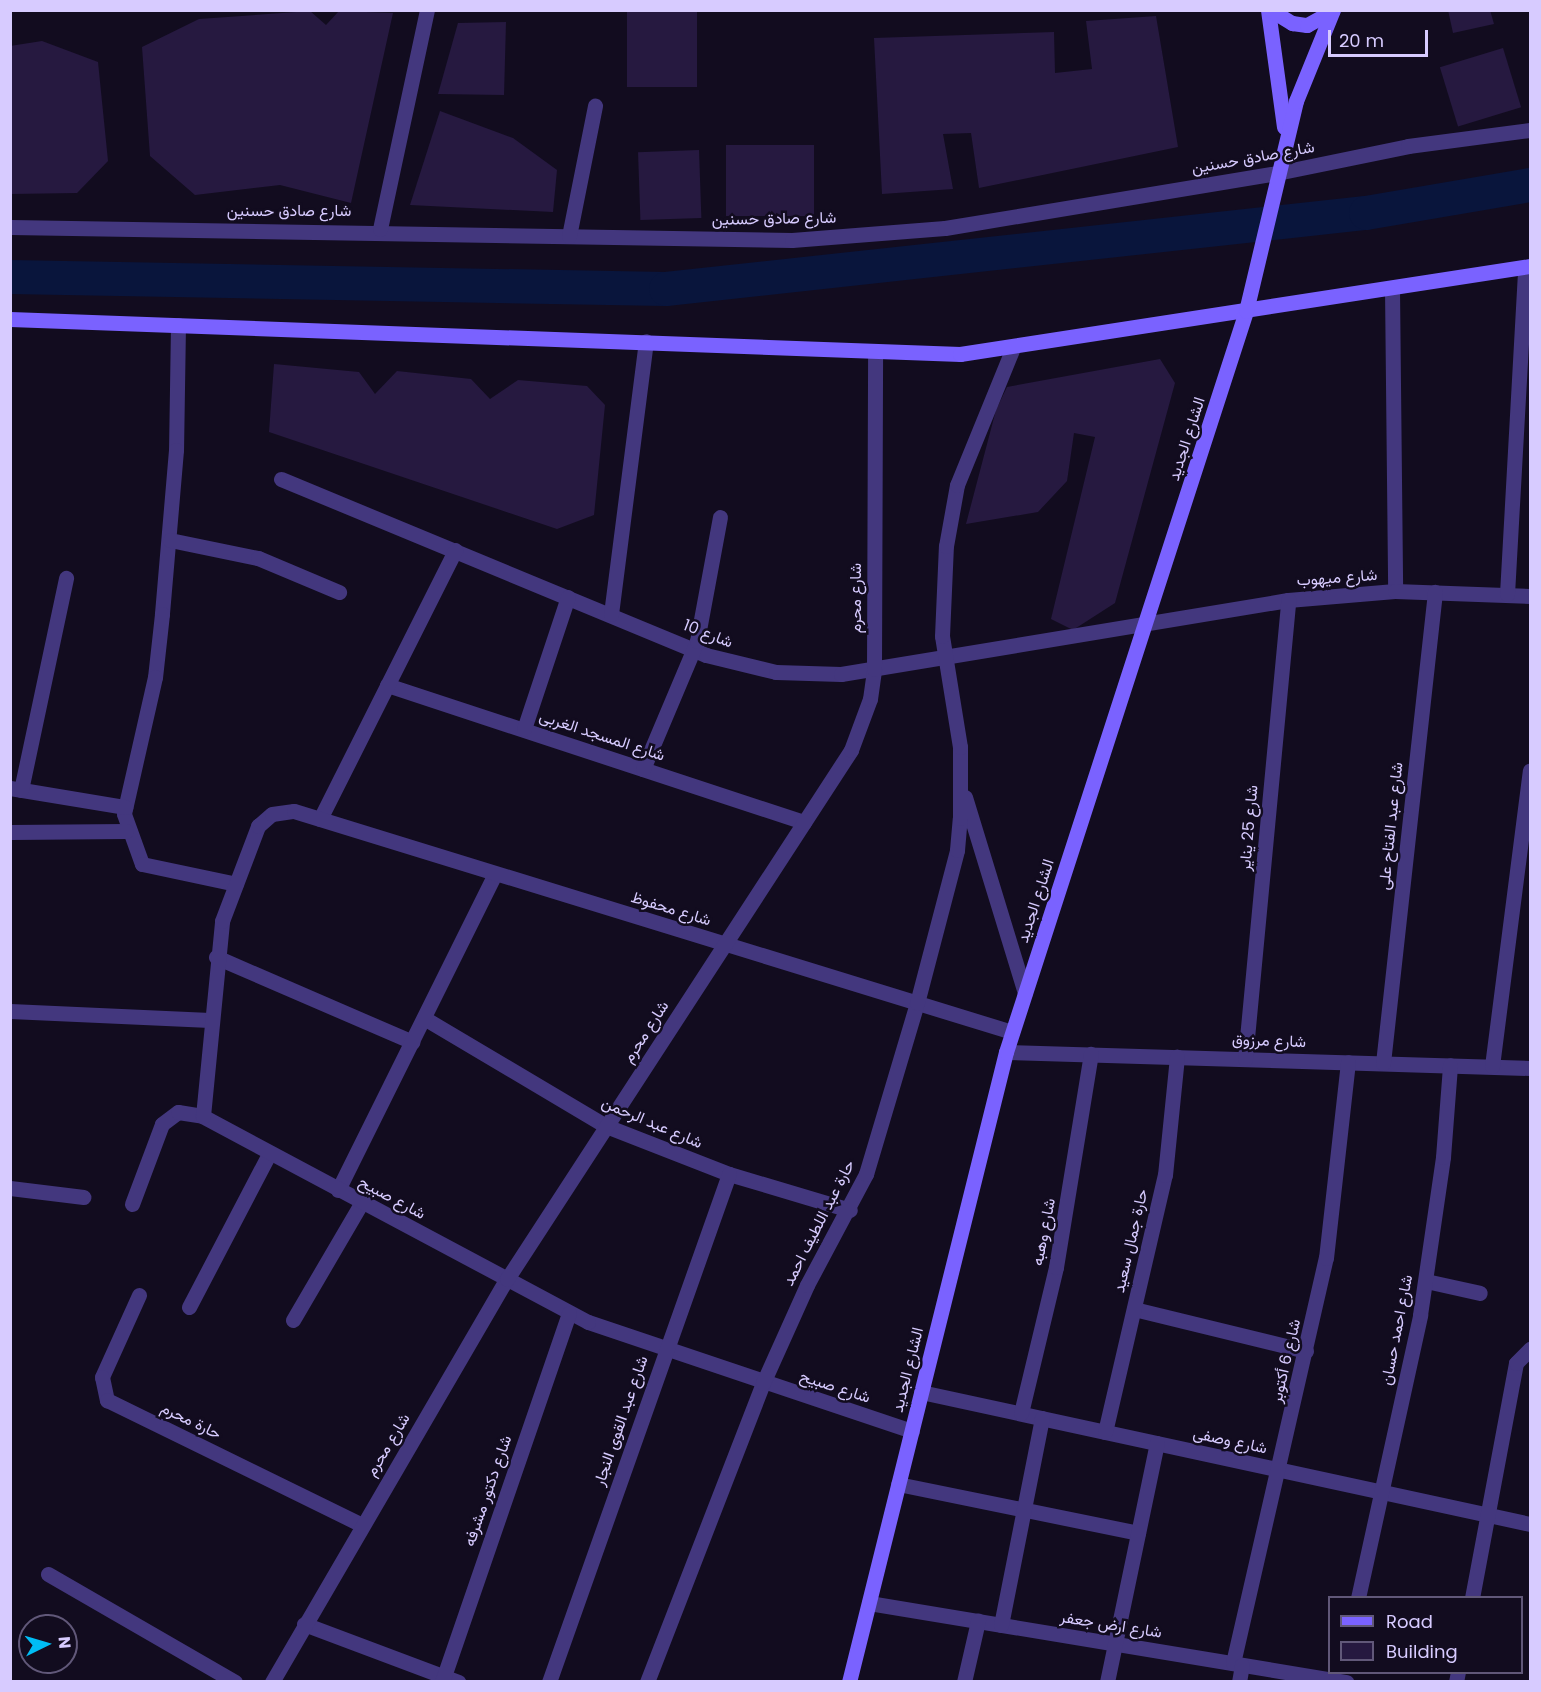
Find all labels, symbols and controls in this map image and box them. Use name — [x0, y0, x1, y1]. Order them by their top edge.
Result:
scale bar — [1331, 18, 1432, 56]
text: 20 m — [1339, 28, 1384, 53]
street label: شارع صادق حسنين — [1190, 138, 1316, 178]
street label: شارع صادق حسنين — [227, 201, 351, 221]
street label: شارع صادق حسنين — [712, 208, 836, 230]
street label: الشارع الجديد — [1164, 395, 1210, 483]
street label: شارع محرم — [846, 563, 866, 633]
street label: شارع ميهوب — [1296, 566, 1378, 590]
street label: شارع 10 — [680, 616, 736, 652]
street label: شارع المسجد الغربى — [537, 707, 667, 765]
street label: شارع عبد الفتاح على — [1375, 761, 1407, 891]
street label: شارع 25 يناير — [1236, 784, 1262, 872]
street label: الشارع الجديد — [1013, 857, 1059, 945]
street label: شارع محفوظ — [629, 888, 713, 930]
street label: شارع محرم — [619, 997, 673, 1067]
street label: شارع مرزوق — [1232, 1030, 1306, 1052]
street label: شارع عبد الرحمن — [599, 1093, 705, 1153]
street label: حارة عبد اللطيف احمد — [779, 1157, 859, 1289]
street label: شارع صبيح — [355, 1172, 429, 1224]
street label: حارة جمال سعيد — [1110, 1187, 1152, 1295]
street label: شارع وهبه — [1028, 1197, 1060, 1267]
street label: شارع احمد حسان — [1377, 1273, 1417, 1387]
street label: شارع 6 أكتوبر — [1267, 1317, 1305, 1405]
street label: الشارع الجديد — [888, 1326, 928, 1414]
street label: شارع عبد القوى النجار — [590, 1353, 652, 1489]
street label: شارع صبيح — [797, 1367, 873, 1407]
street label: حارة محرم — [158, 1398, 224, 1444]
street label: شارع محرم — [362, 1410, 414, 1480]
street label: شارع وصفى — [1191, 1424, 1269, 1458]
street label: شارع دكتور مشرفه — [460, 1433, 516, 1549]
legend — [1328, 1596, 1523, 1674]
street label: شارع ارض جعفر — [1059, 1607, 1163, 1643]
text: Road — [1386, 1609, 1433, 1634]
north arrow — [18, 1614, 78, 1674]
text: N — [52, 1636, 76, 1650]
text: Building — [1386, 1639, 1458, 1664]

